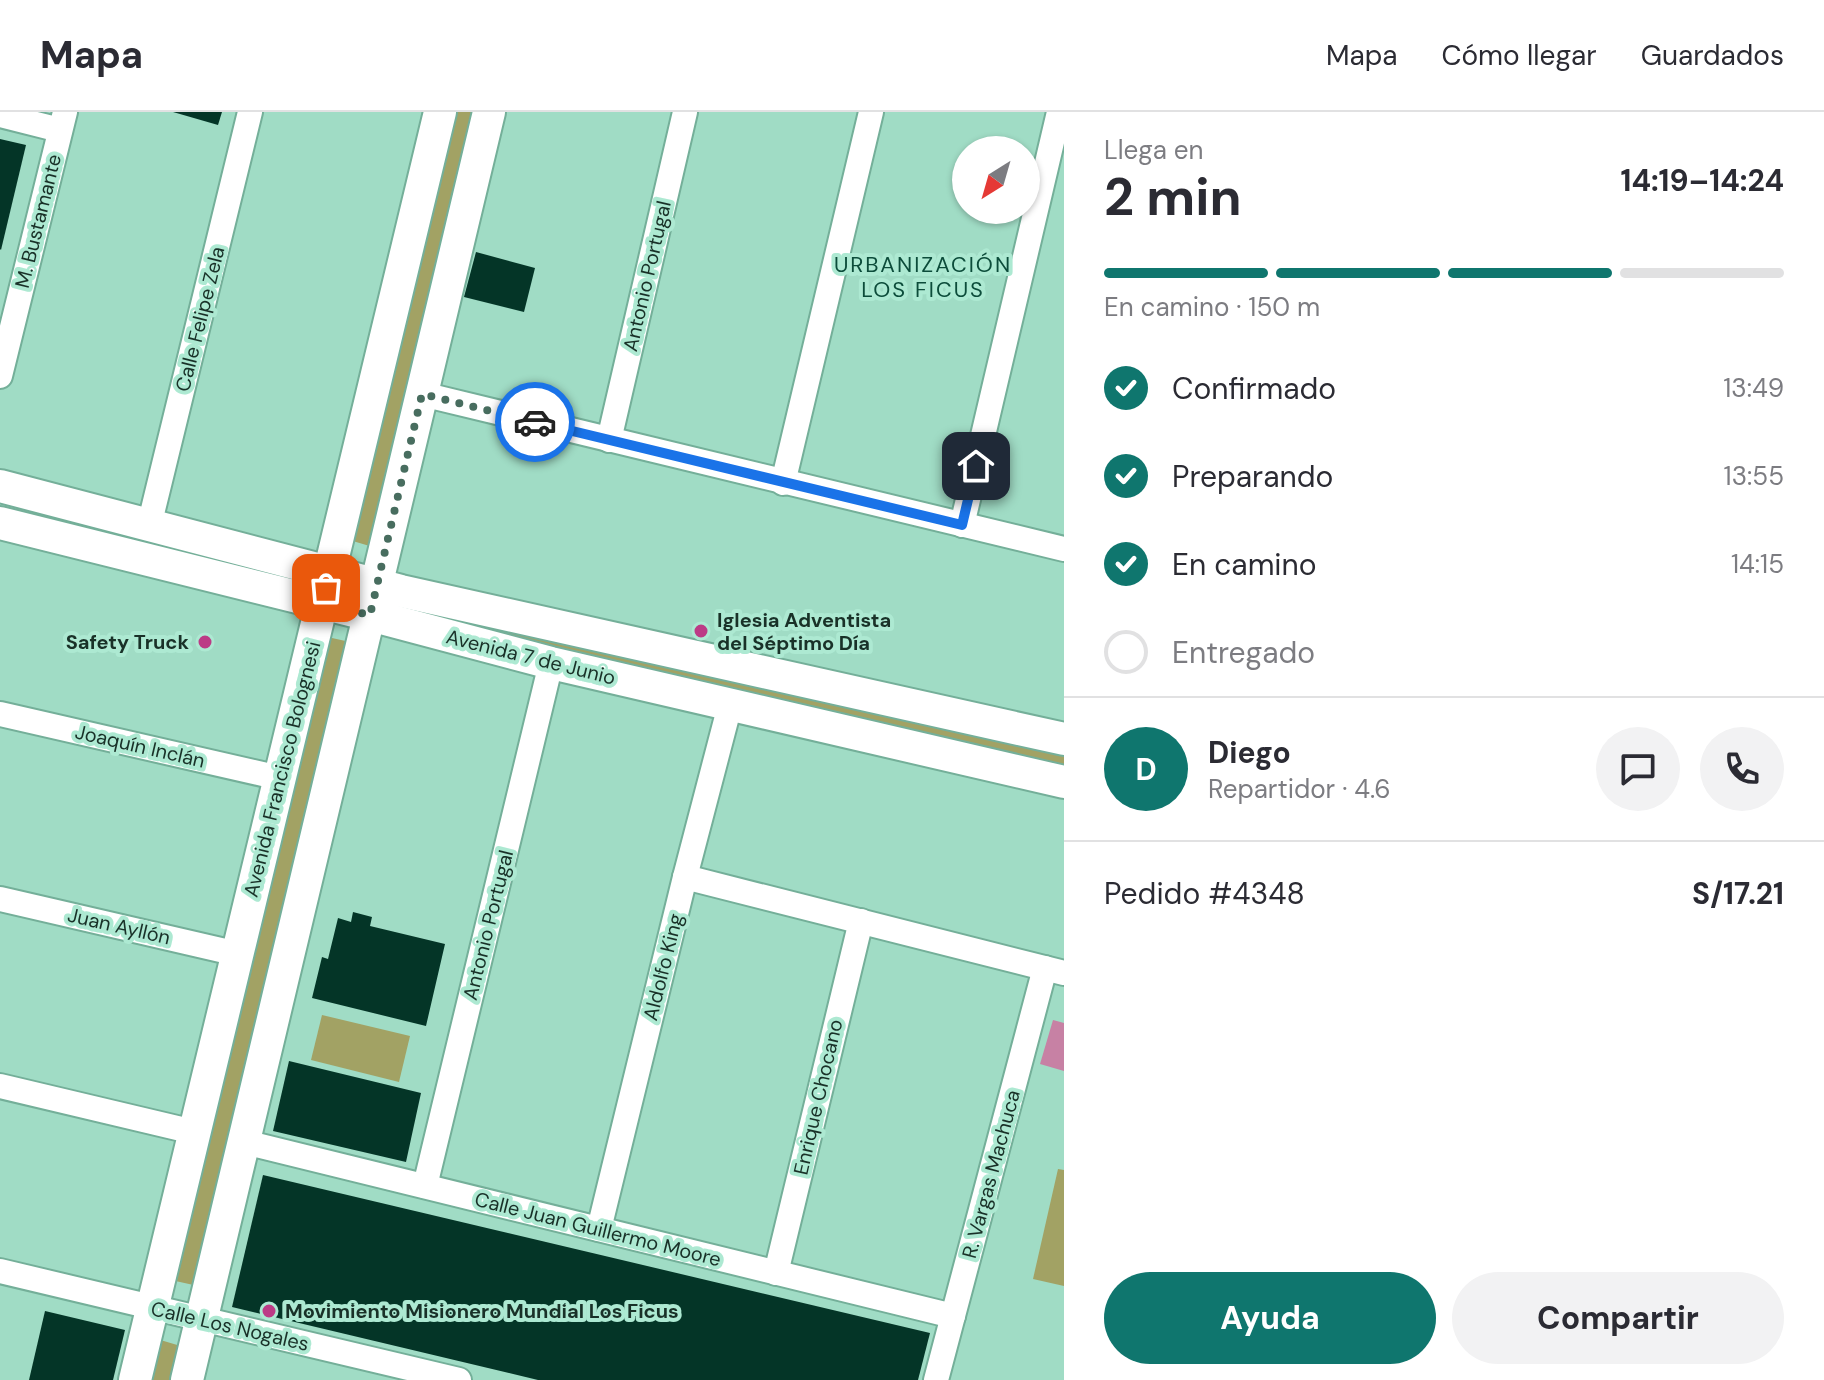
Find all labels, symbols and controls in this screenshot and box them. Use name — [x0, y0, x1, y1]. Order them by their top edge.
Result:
text: Mapa — [40, 30, 143, 80]
text: Mapa — [1326, 37, 1397, 74]
text: Cómo llegar — [1441, 37, 1597, 74]
text: Guardados — [1641, 37, 1784, 74]
text: Llega en — [1104, 133, 1203, 167]
north arrow — [952, 136, 1040, 224]
map controls — [952, 136, 1040, 224]
street label: M. Bustamante — [9, 151, 67, 291]
text: 14:19–14:24 — [1620, 161, 1784, 200]
text: 2 min — [1104, 163, 1242, 231]
street label: Antonio Portugal — [617, 198, 677, 354]
street label: Calle Felipe Zela — [169, 244, 231, 394]
district label: URBANIZACIÓN LOS FICUS — [834, 250, 1012, 304]
text: En camino · 150 m — [1104, 290, 1320, 324]
icon: check — [1104, 366, 1148, 410]
text: Confirmado — [1172, 369, 1336, 408]
text: 13:49 — [1723, 371, 1784, 405]
courier — [495, 382, 575, 462]
icon: car — [513, 400, 557, 444]
pin — [942, 432, 1010, 500]
icon: home — [954, 444, 998, 488]
icon: check — [1104, 454, 1148, 498]
text: Preparando — [1172, 457, 1333, 496]
text: 13:55 — [1724, 459, 1784, 493]
icon: check — [1104, 542, 1148, 586]
text: En camino — [1172, 545, 1317, 584]
text: 14:15 — [1731, 547, 1784, 581]
pin — [292, 554, 360, 622]
icon: bag — [304, 566, 348, 610]
place label: Iglesia Adventista del Séptimo Día — [717, 607, 891, 656]
marker: Iglesia Adventista del Séptimo Día — [692, 622, 710, 640]
street label: Avenida 7 de Junio — [444, 623, 618, 691]
place label: Safety Truck — [66, 629, 189, 655]
marker: Safety Truck — [196, 633, 214, 651]
text: Entregado — [1172, 633, 1315, 672]
street label: Avenida Francisco Bolognesi — [238, 638, 326, 900]
street label: Joaquín Inclán — [73, 718, 207, 774]
button: chat — [1596, 727, 1680, 811]
button: phone — [1700, 727, 1784, 811]
text: Diego — [1208, 733, 1291, 772]
text: D — [1135, 750, 1157, 789]
text: Repartidor · 4.6 — [1208, 772, 1391, 806]
street label: Antonio Portugal — [457, 847, 519, 1003]
text: Pedido #4348 — [1104, 874, 1305, 913]
text: S/17.21 — [1692, 874, 1784, 913]
street label: Juan Ayllón — [65, 902, 173, 950]
street label: Aldolfo King — [637, 911, 689, 1023]
street label: Enrique Chocano — [787, 1017, 849, 1177]
street label: R. Vargas Machuca — [956, 1087, 1026, 1261]
street label: Calle Juan Guillermo Moore — [472, 1186, 724, 1272]
button: Ayuda — [1104, 1272, 1436, 1364]
button: Compartir — [1452, 1272, 1784, 1364]
street label: Calle Los Nogales — [148, 1295, 312, 1357]
place label: Movimiento Misionero Mundial Los Ficus — [285, 1298, 679, 1324]
marker: Movimiento Misionero Mundial Los Ficus — [260, 1302, 278, 1320]

